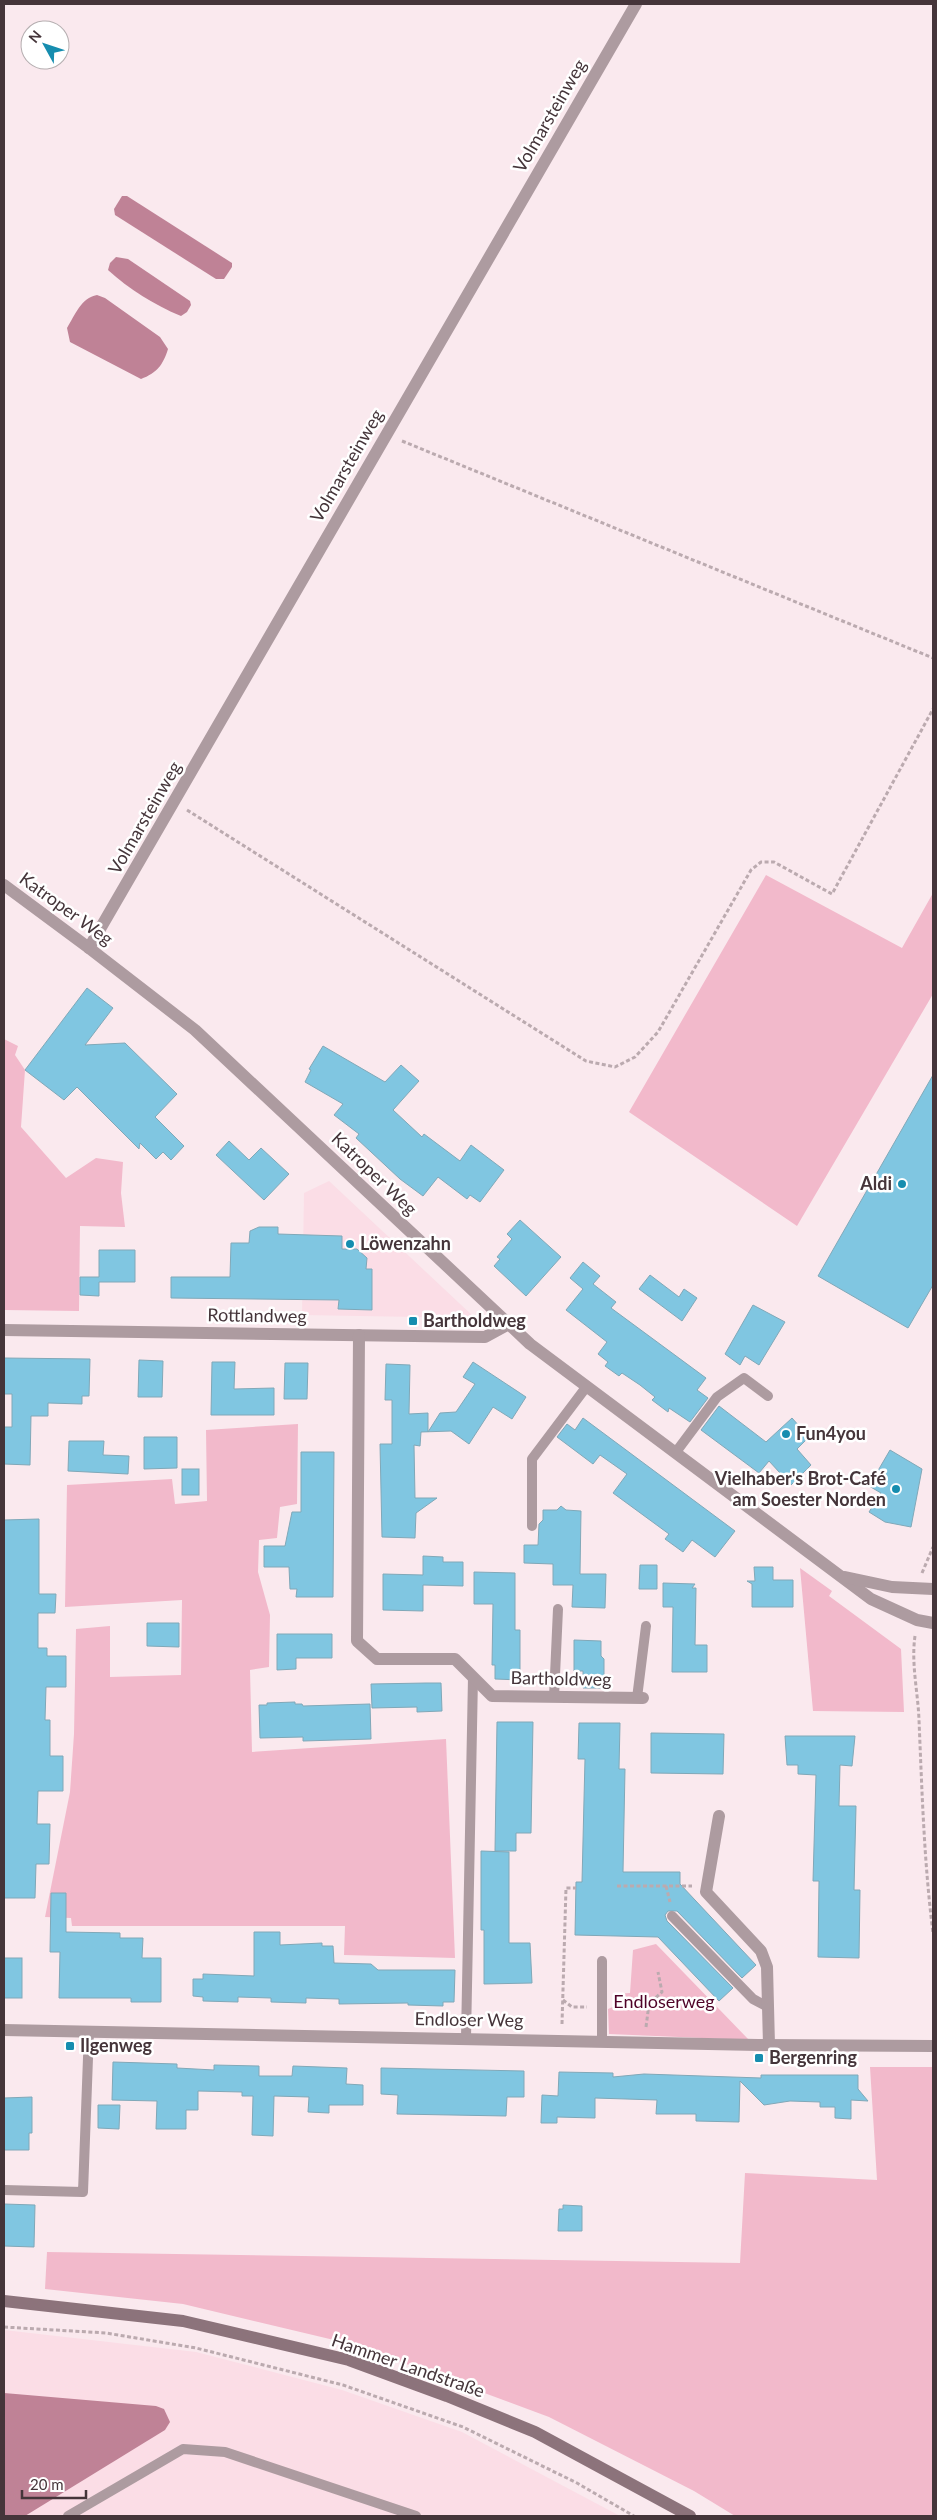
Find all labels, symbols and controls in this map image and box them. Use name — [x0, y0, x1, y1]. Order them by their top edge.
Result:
north arrow — [20, 20, 70, 70]
text: N — [25, 27, 45, 46]
street label: Volmarsteinweg — [508, 55, 590, 176]
street label: Volmarsteinweg — [305, 405, 387, 526]
street label: Volmarsteinweg — [103, 757, 185, 878]
street label: Katroper Weg — [16, 867, 118, 949]
street label: Katroper Weg — [327, 1127, 422, 1219]
place label: Aldi — [859, 1172, 892, 1194]
marker: Aldi — [896, 1178, 908, 1190]
place label: Löwenzahn — [360, 1232, 451, 1254]
marker: Löwenzahn — [344, 1238, 356, 1250]
street label: Rottlandweg — [207, 1303, 307, 1327]
place label: Bartholdweg — [423, 1309, 526, 1331]
marker: Bartholdweg — [407, 1315, 419, 1327]
place label: Fun4you — [796, 1422, 866, 1444]
marker: Fun4you — [780, 1428, 792, 1440]
place label: Vielhaber's Brot-Café am Soester Norden — [714, 1467, 886, 1510]
marker: Vielhaber's Brot-Café am Soester Norden — [890, 1483, 902, 1495]
street label: Bartholdweg — [510, 1666, 612, 1690]
park label: Endloserweg — [613, 1990, 715, 2012]
street label: Endloser Weg — [414, 2007, 524, 2031]
place label: Ilgenweg — [80, 2034, 153, 2056]
marker: Ilgenweg — [64, 2040, 76, 2052]
place label: Bergenring — [769, 2046, 857, 2068]
marker: Bergenring — [753, 2052, 765, 2064]
street label: Hammer Landstraße — [329, 2329, 488, 2402]
scale bar — [22, 2468, 86, 2500]
text: 20 m — [30, 2475, 64, 2493]

